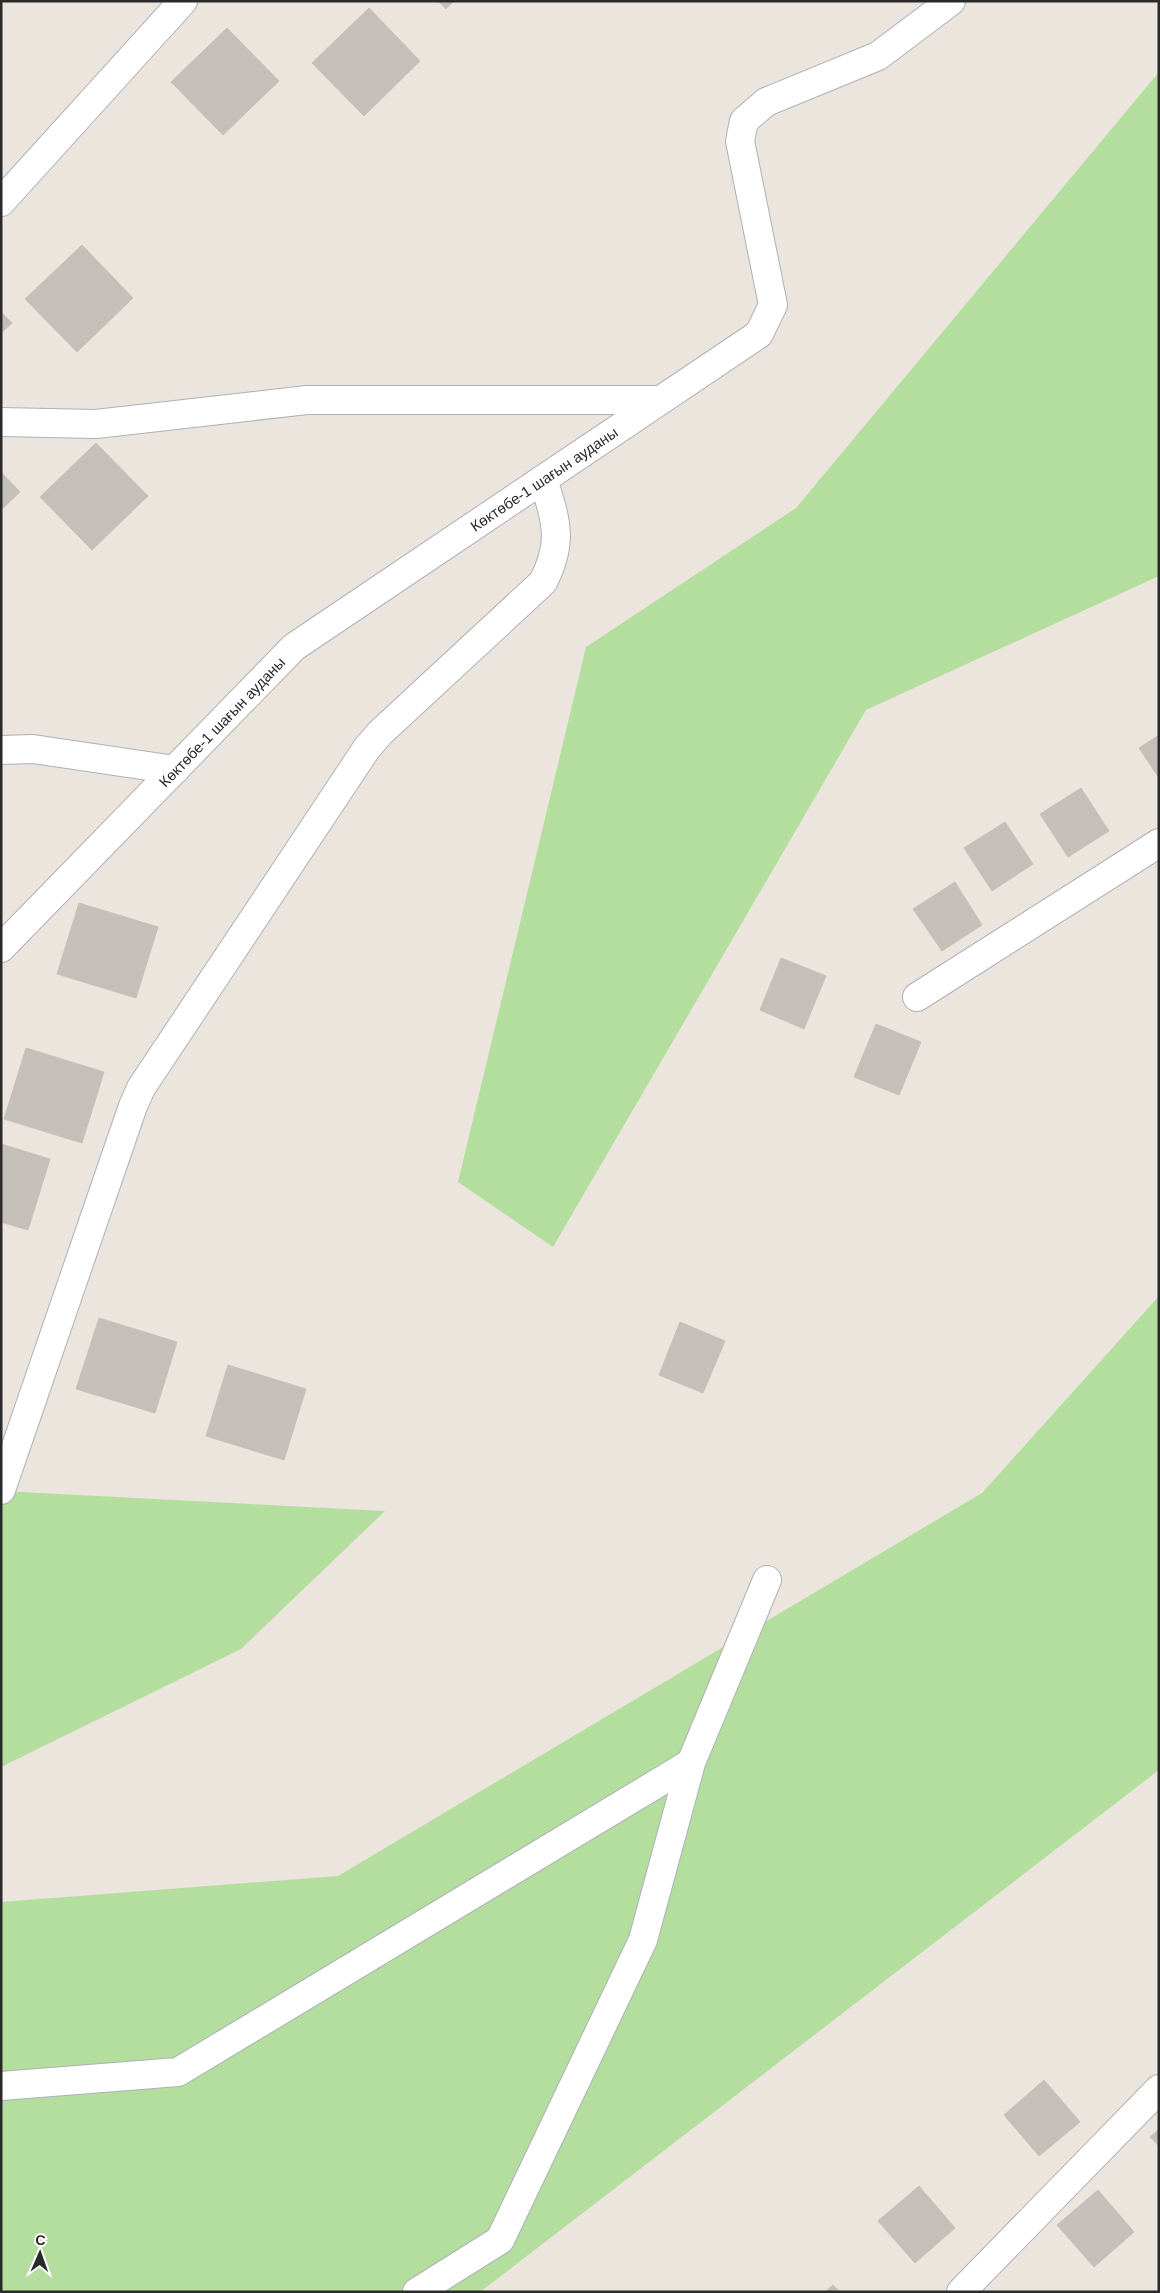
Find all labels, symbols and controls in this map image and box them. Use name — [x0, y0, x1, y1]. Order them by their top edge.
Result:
street label: Көктөбе-1 шағын ауданы — [467, 423, 621, 535]
street label: Көктөбе-1 шағын ауданы — [156, 654, 288, 790]
north arrow — [15, 2228, 65, 2278]
text: С — [35, 2232, 46, 2248]

